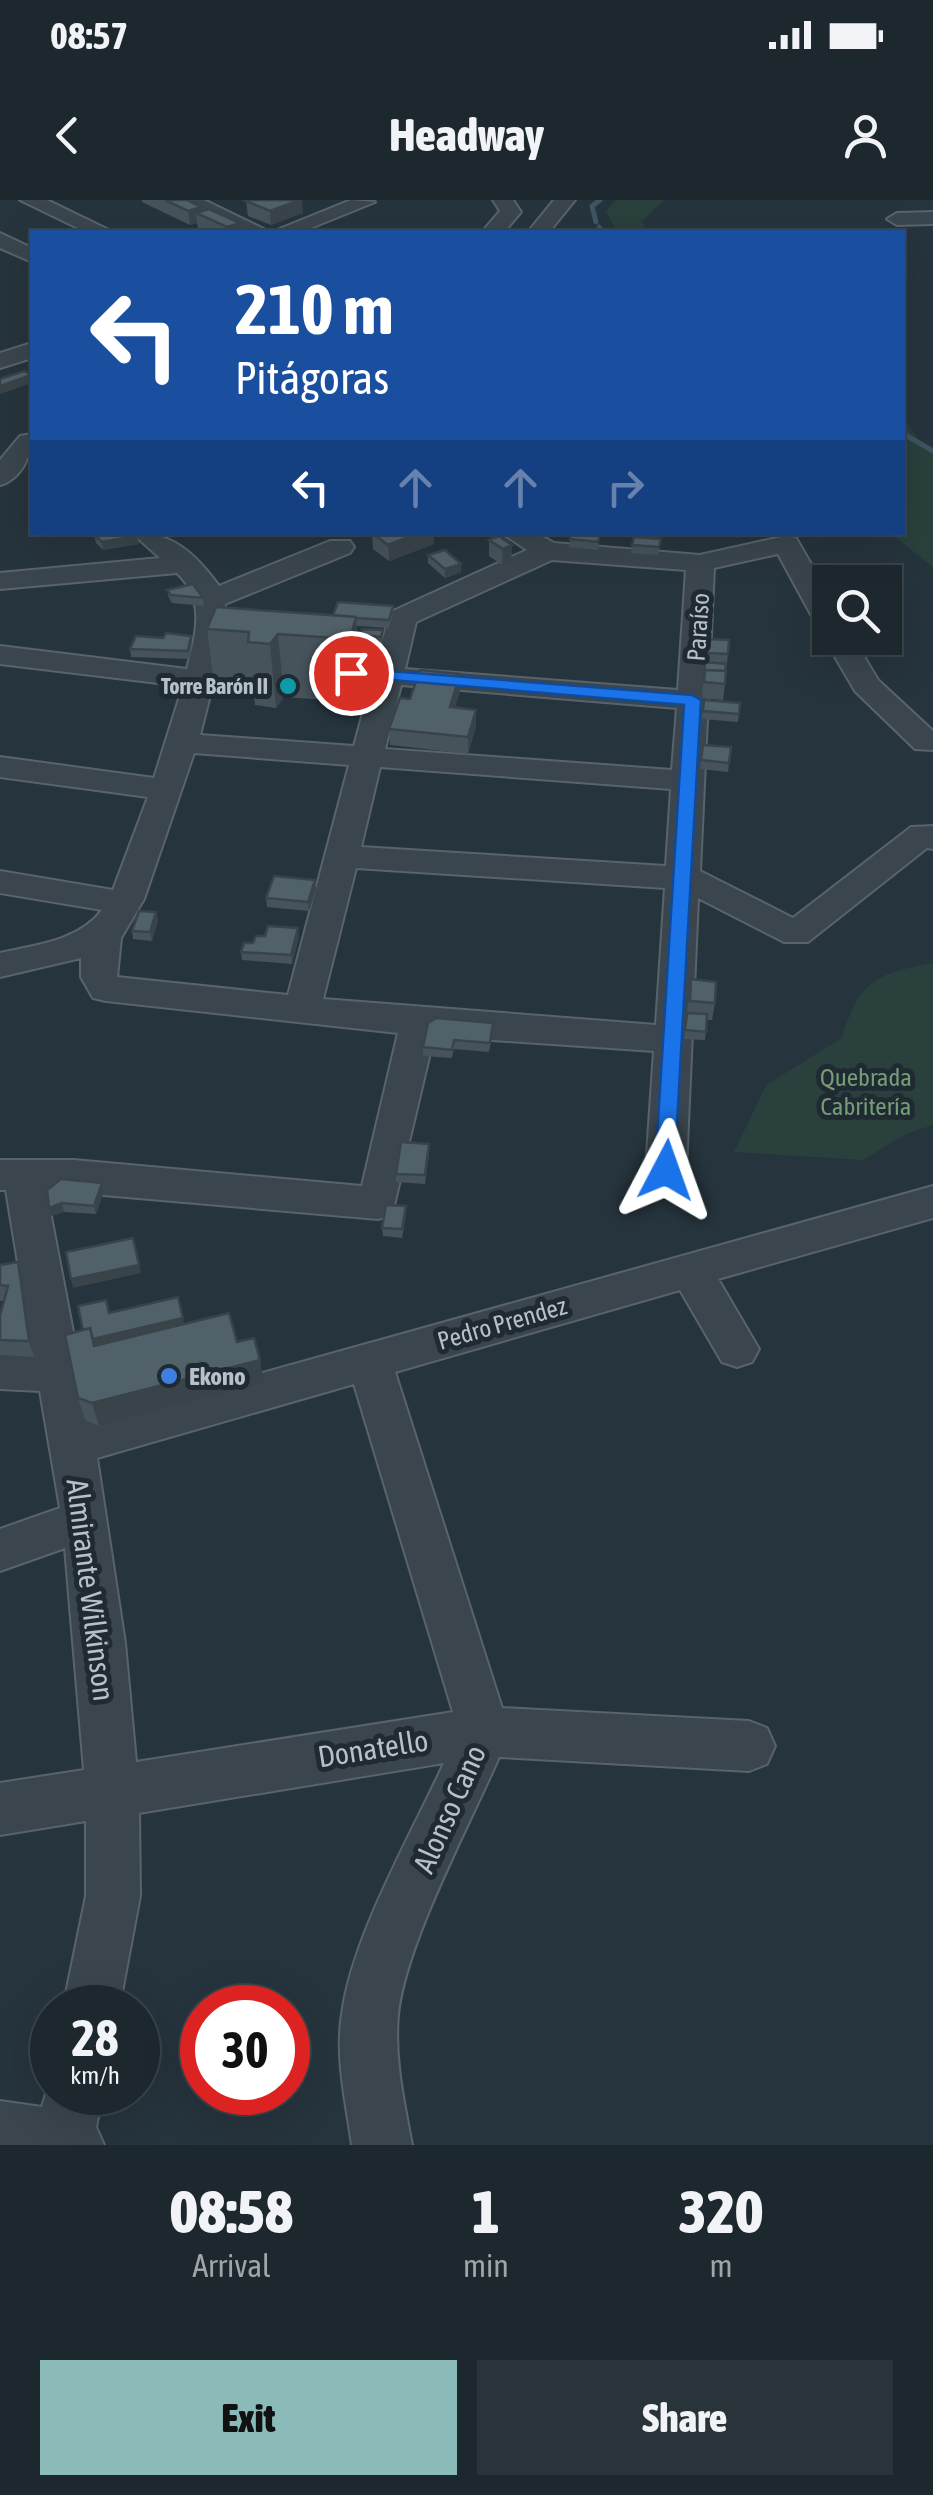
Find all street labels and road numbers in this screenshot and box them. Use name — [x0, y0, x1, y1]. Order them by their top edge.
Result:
street label: Paraíso — [682, 592, 714, 662]
street label: Pedro Prendez — [434, 1291, 570, 1355]
street label: Almirante Wilkinson — [60, 1477, 121, 1703]
street label: Donatello — [315, 1723, 430, 1773]
street label: Alonso Cano — [406, 1740, 492, 1878]

